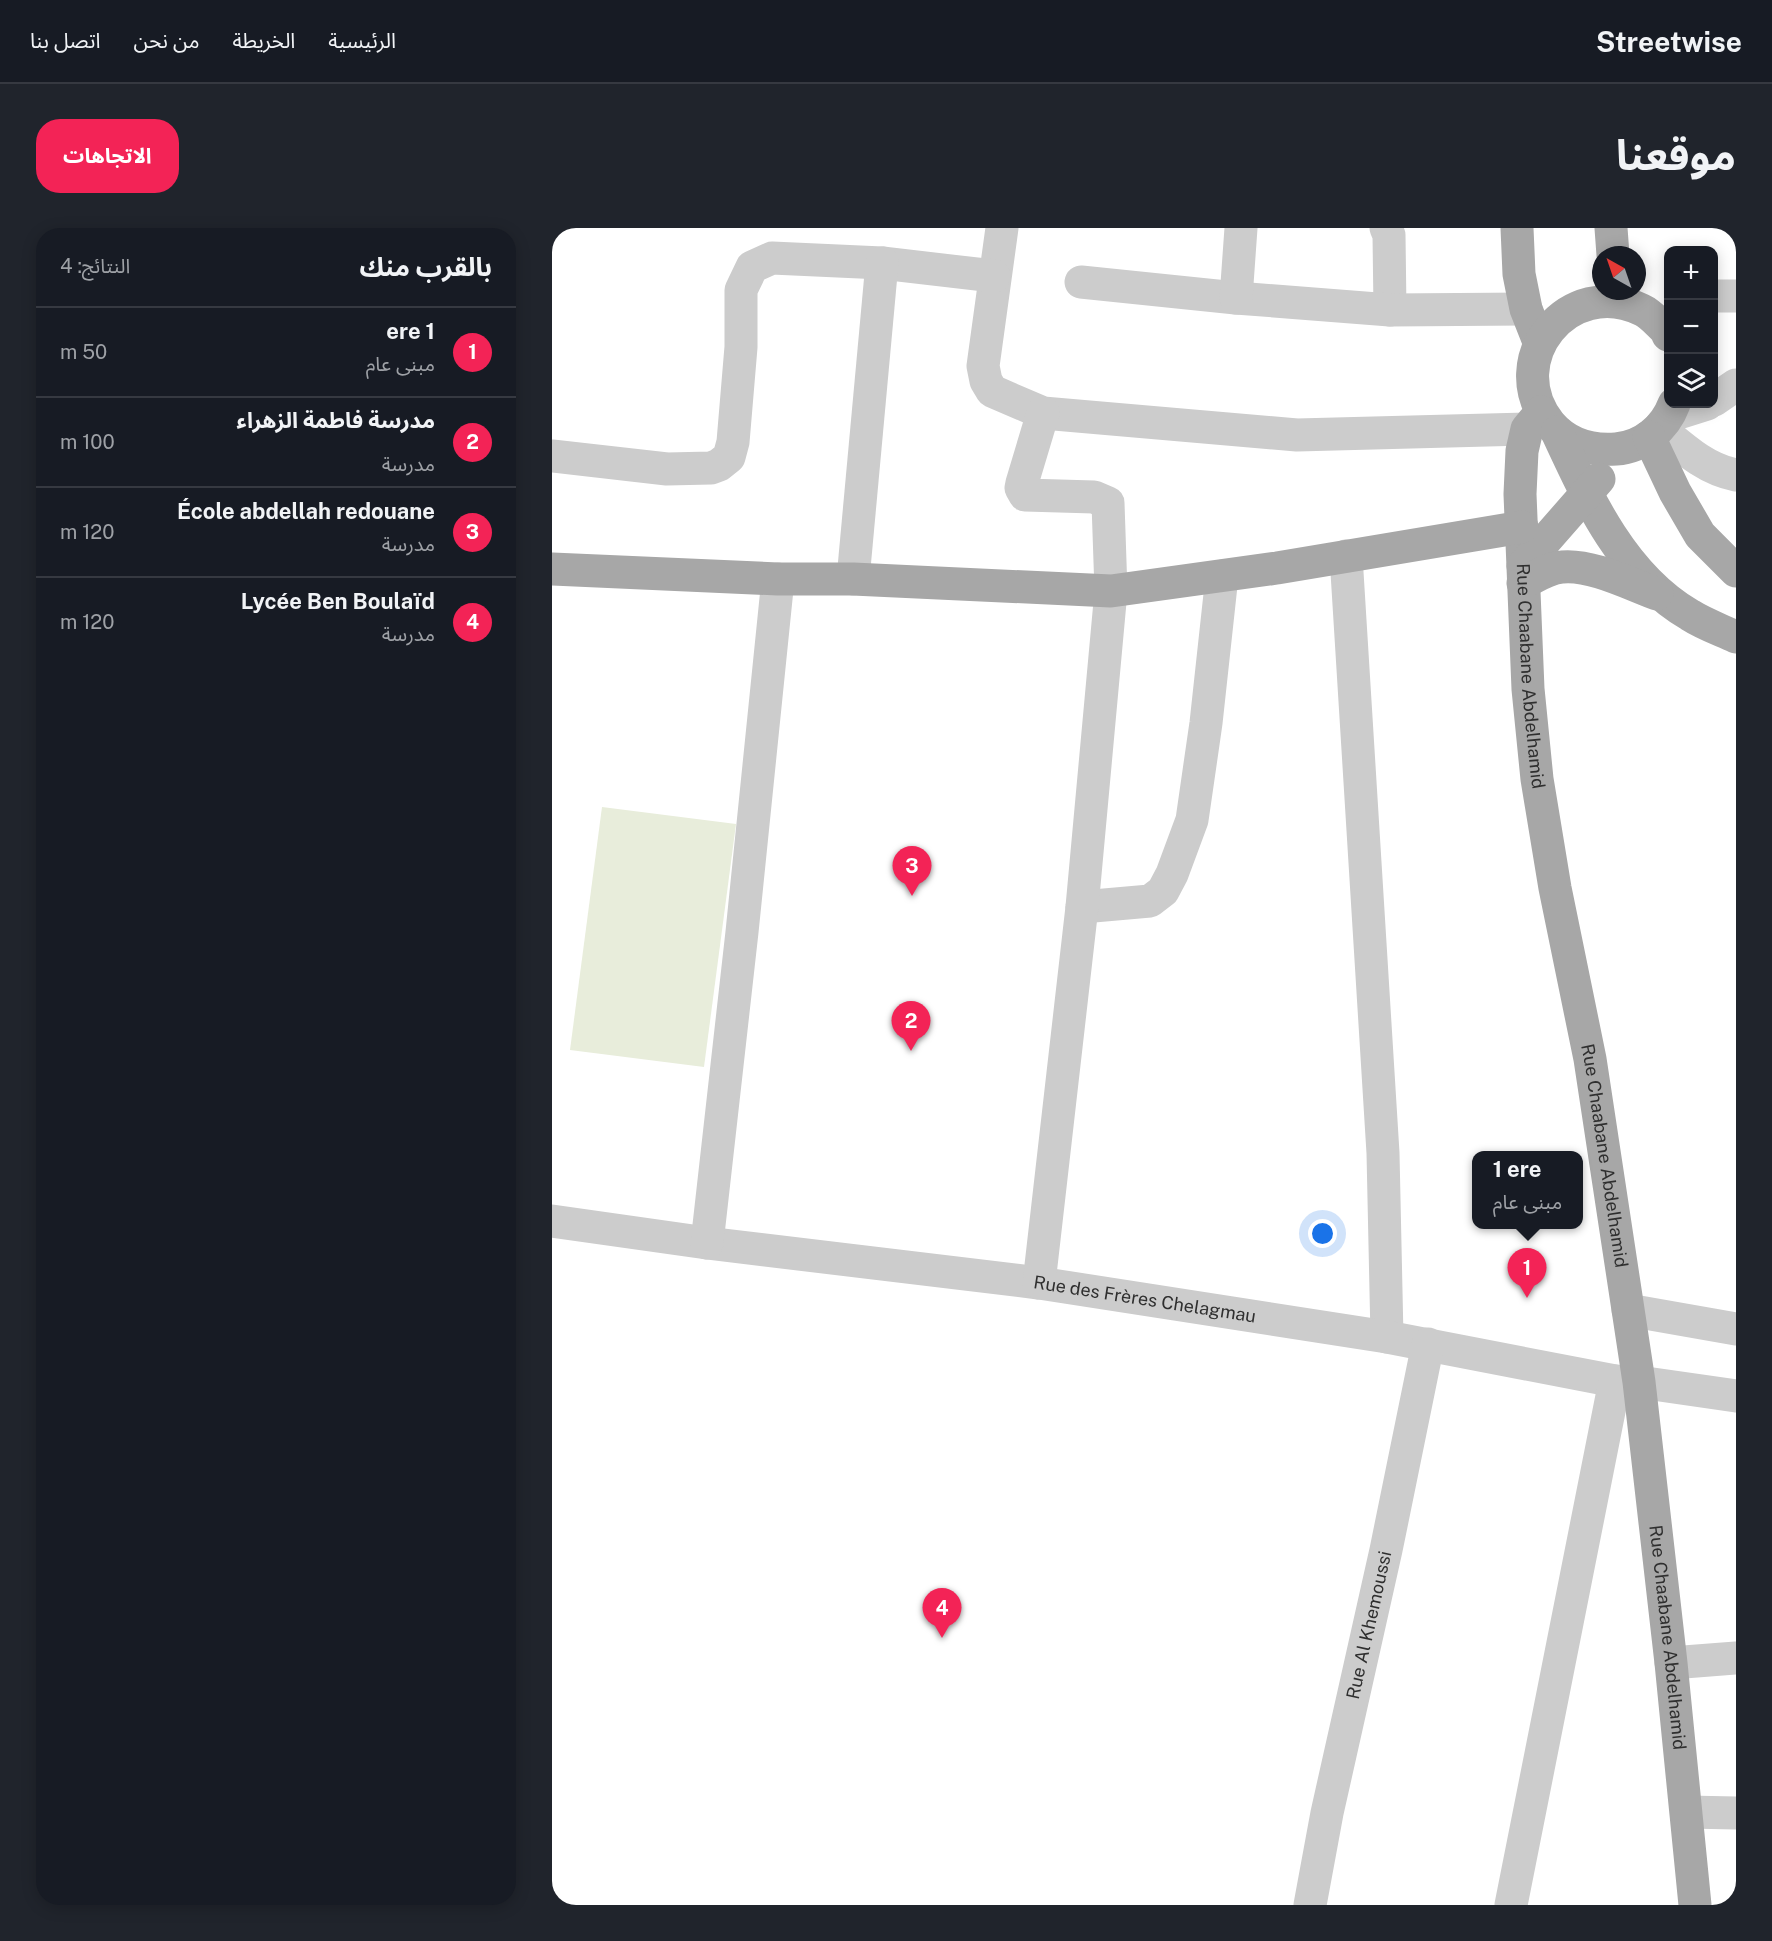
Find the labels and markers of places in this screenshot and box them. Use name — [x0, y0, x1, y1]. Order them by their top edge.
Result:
pin: 3 — [892, 846, 932, 896]
pin: 2 — [892, 1002, 930, 1051]
pin: 1 — [1508, 1248, 1546, 1298]
pin: 4 — [922, 1588, 962, 1638]

